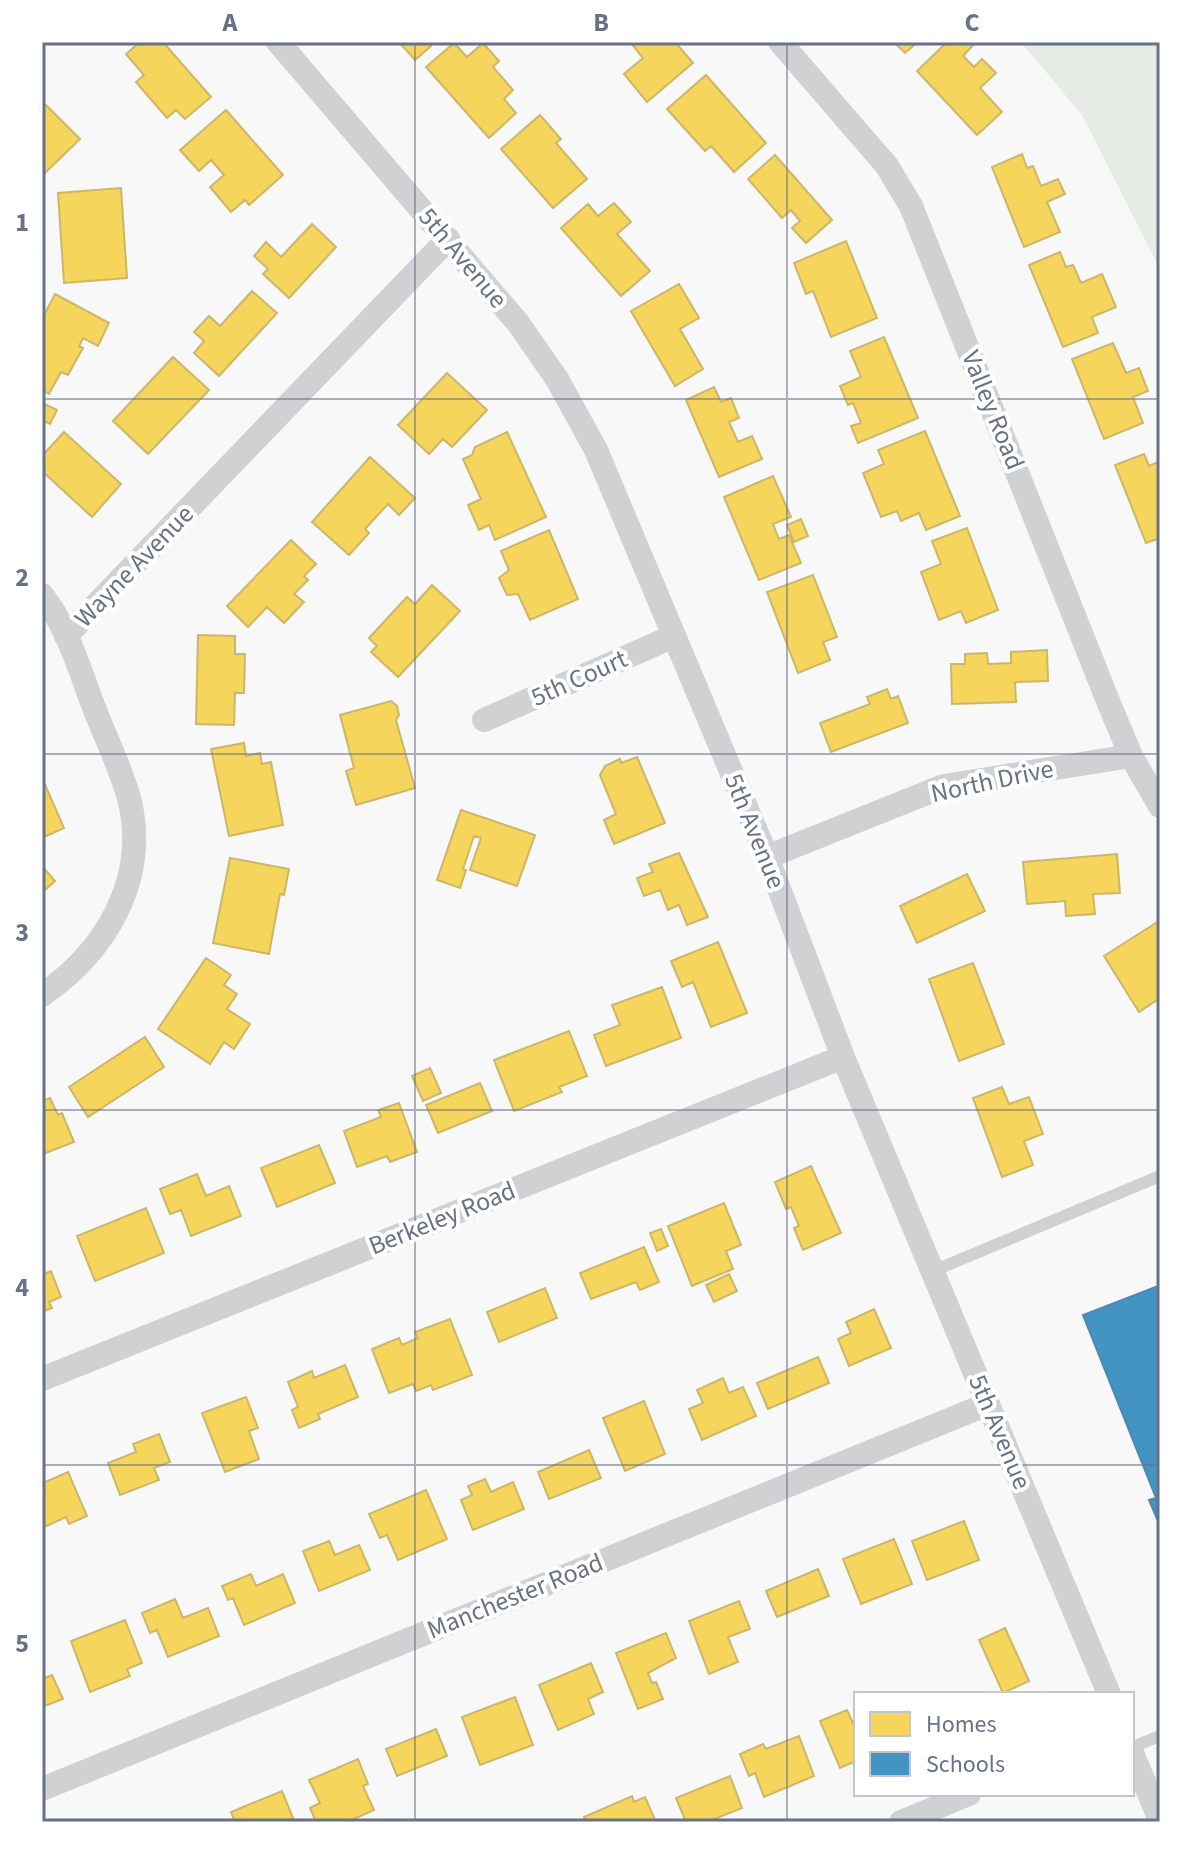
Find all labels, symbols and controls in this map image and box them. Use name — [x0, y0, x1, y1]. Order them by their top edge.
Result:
text: A — [222, 4, 239, 41]
text: B — [593, 4, 609, 41]
text: C — [964, 4, 980, 41]
street label: 5th Avenue — [410, 200, 516, 316]
text: 1 — [15, 204, 29, 241]
street label: Valley Road — [952, 345, 1034, 475]
street label: Wayne Avenue — [66, 496, 202, 636]
text: 2 — [15, 559, 29, 596]
street label: 5th Court — [525, 640, 633, 716]
street label: North Drive — [927, 750, 1057, 812]
street label: 5th Avenue — [715, 768, 795, 894]
text: 3 — [15, 914, 29, 951]
street label: Berkeley Road — [363, 1172, 521, 1264]
text: 4 — [15, 1269, 29, 1306]
street label: 5th Avenue — [959, 1369, 1041, 1495]
street label: Manchester Road — [421, 1544, 609, 1648]
text: 5 — [15, 1625, 29, 1662]
legend — [854, 1692, 1134, 1796]
text: Homes — [926, 1707, 997, 1742]
text: Schools — [926, 1747, 1005, 1782]

